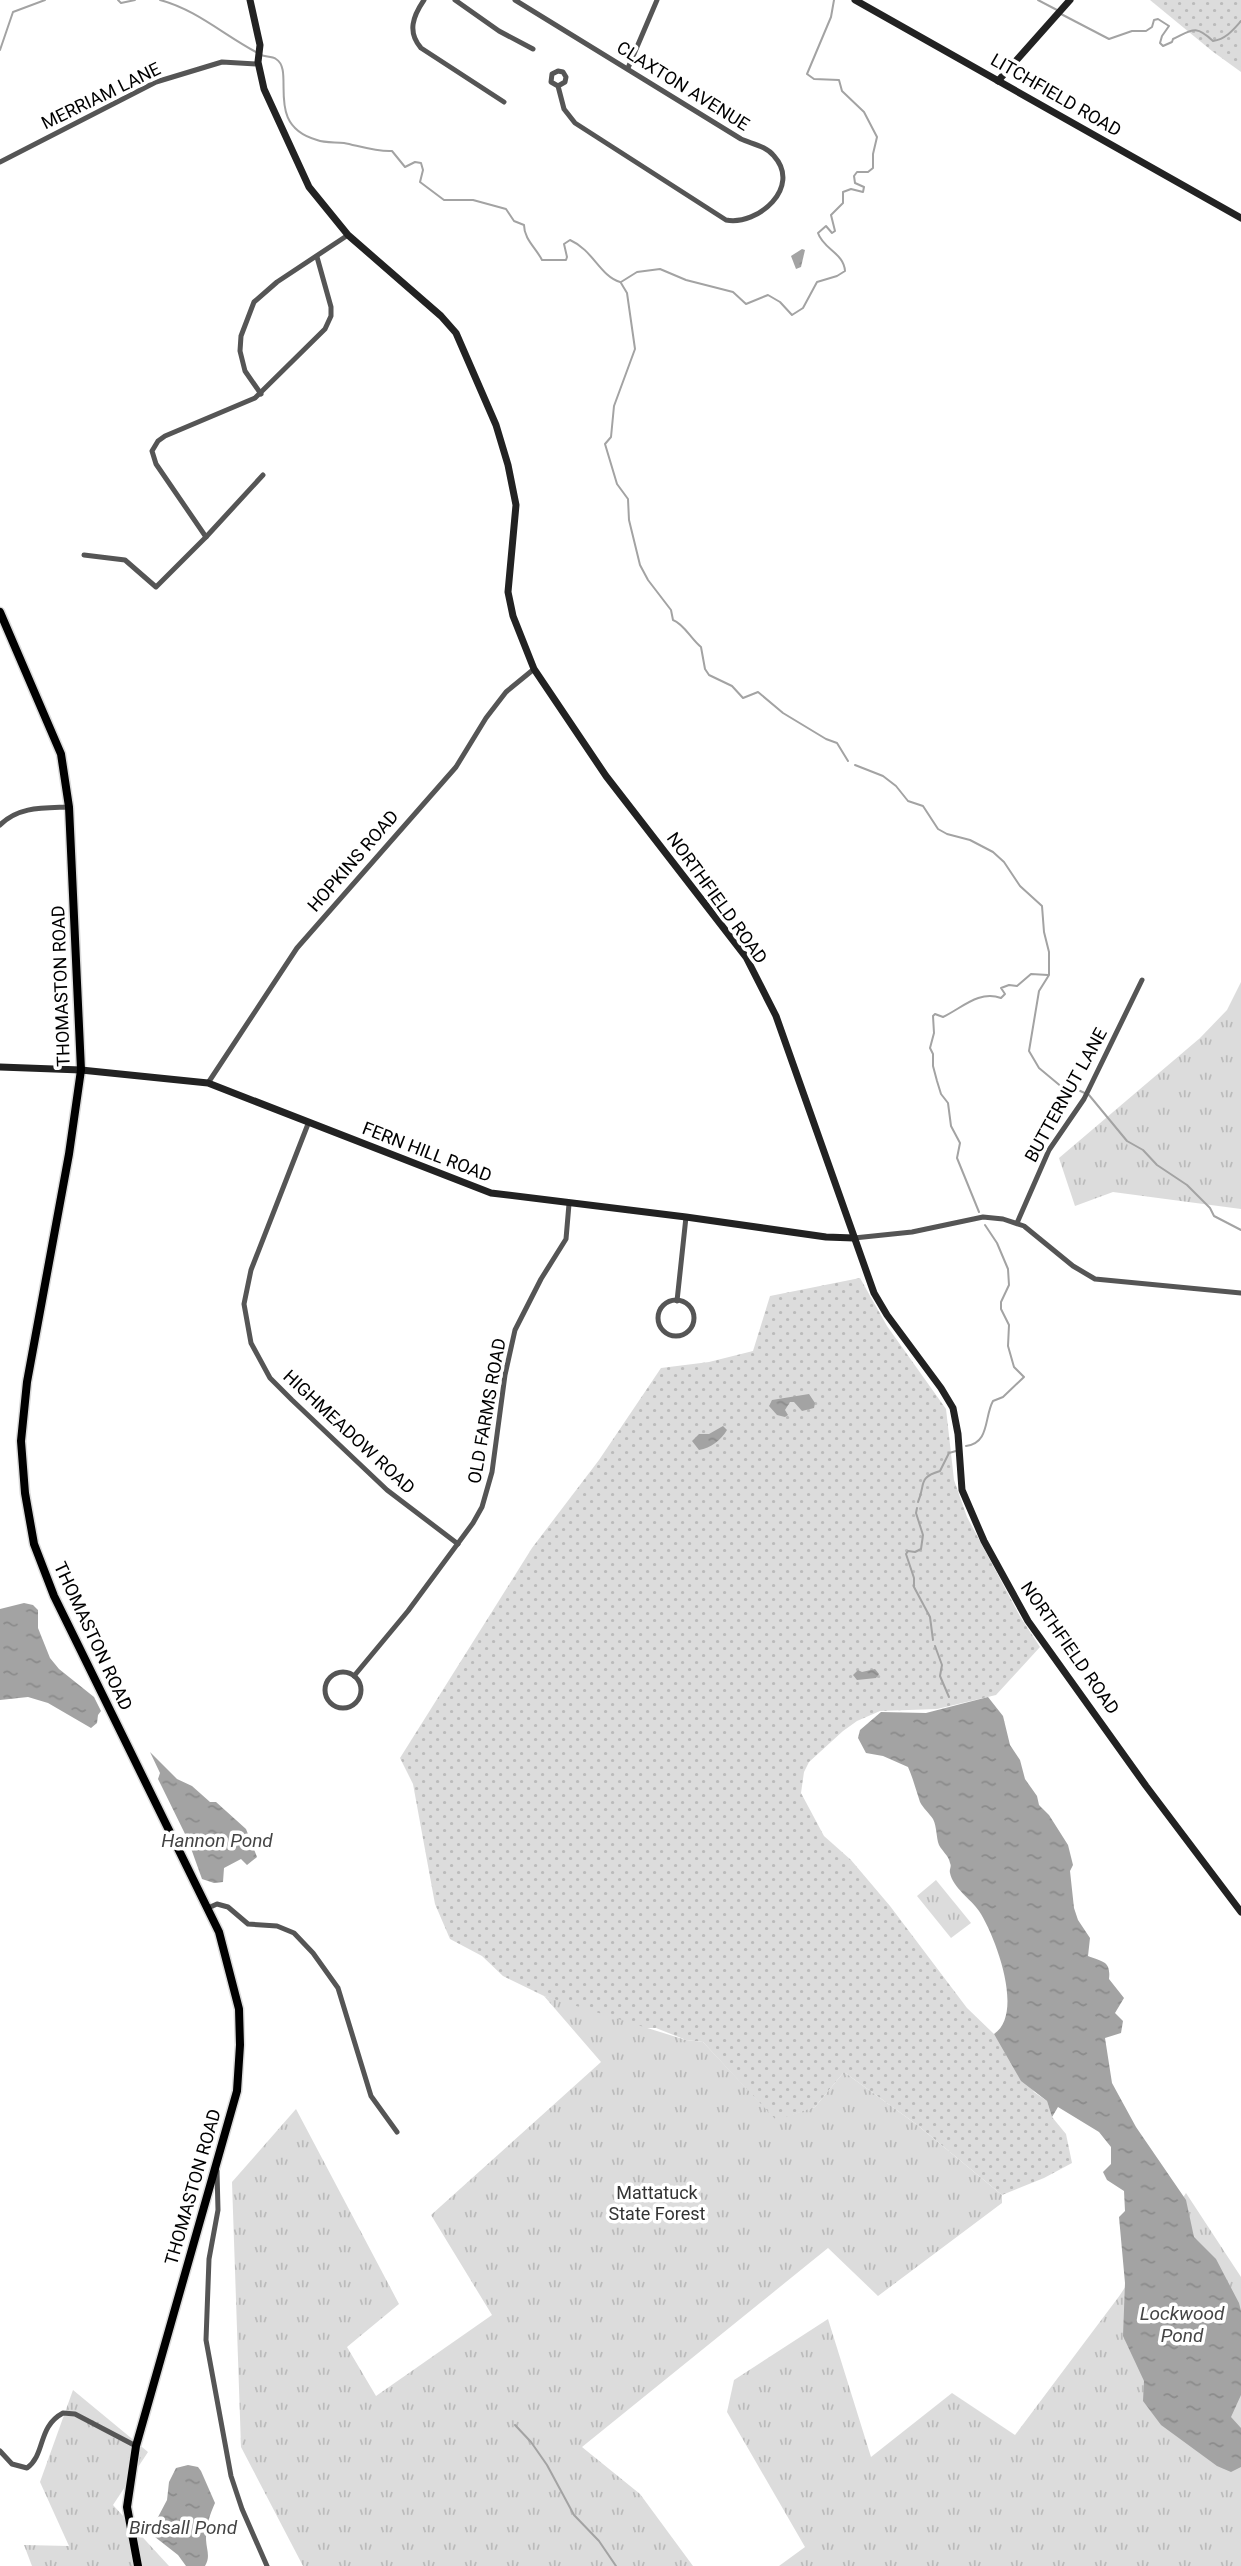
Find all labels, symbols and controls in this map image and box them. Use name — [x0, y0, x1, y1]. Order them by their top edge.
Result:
street label: CLAXTON AVENUE — [613, 36, 753, 135]
street label: LITCHFIELD ROAD — [987, 49, 1125, 140]
street label: MERRIAM LANE — [38, 58, 164, 133]
street label: HOPKINS ROAD — [303, 806, 402, 916]
street label: NORTHFIELD ROAD — [663, 828, 772, 967]
street label: THOMASTON ROAD — [47, 905, 74, 1067]
street label: BUTTERNUT LANE — [1020, 1024, 1111, 1165]
street label: FERN HILL ROAD — [359, 1117, 495, 1186]
street label: OLD FARMS ROAD — [463, 1337, 510, 1485]
street label: HIGHMEADOW ROAD — [279, 1365, 419, 1498]
street label: THOMASTON ROAD — [50, 1558, 137, 1713]
street label: NORTHFIELD ROAD — [1017, 1577, 1124, 1718]
water label: Hannon Pond — [161, 1829, 273, 1852]
street label: THOMASTON ROAD — [160, 2106, 225, 2267]
park label: Mattatuck State Forest — [609, 2182, 706, 2224]
water label: Lockwood Pond — [1140, 2302, 1225, 2347]
water label: Birdsall Pond — [129, 2516, 238, 2539]

